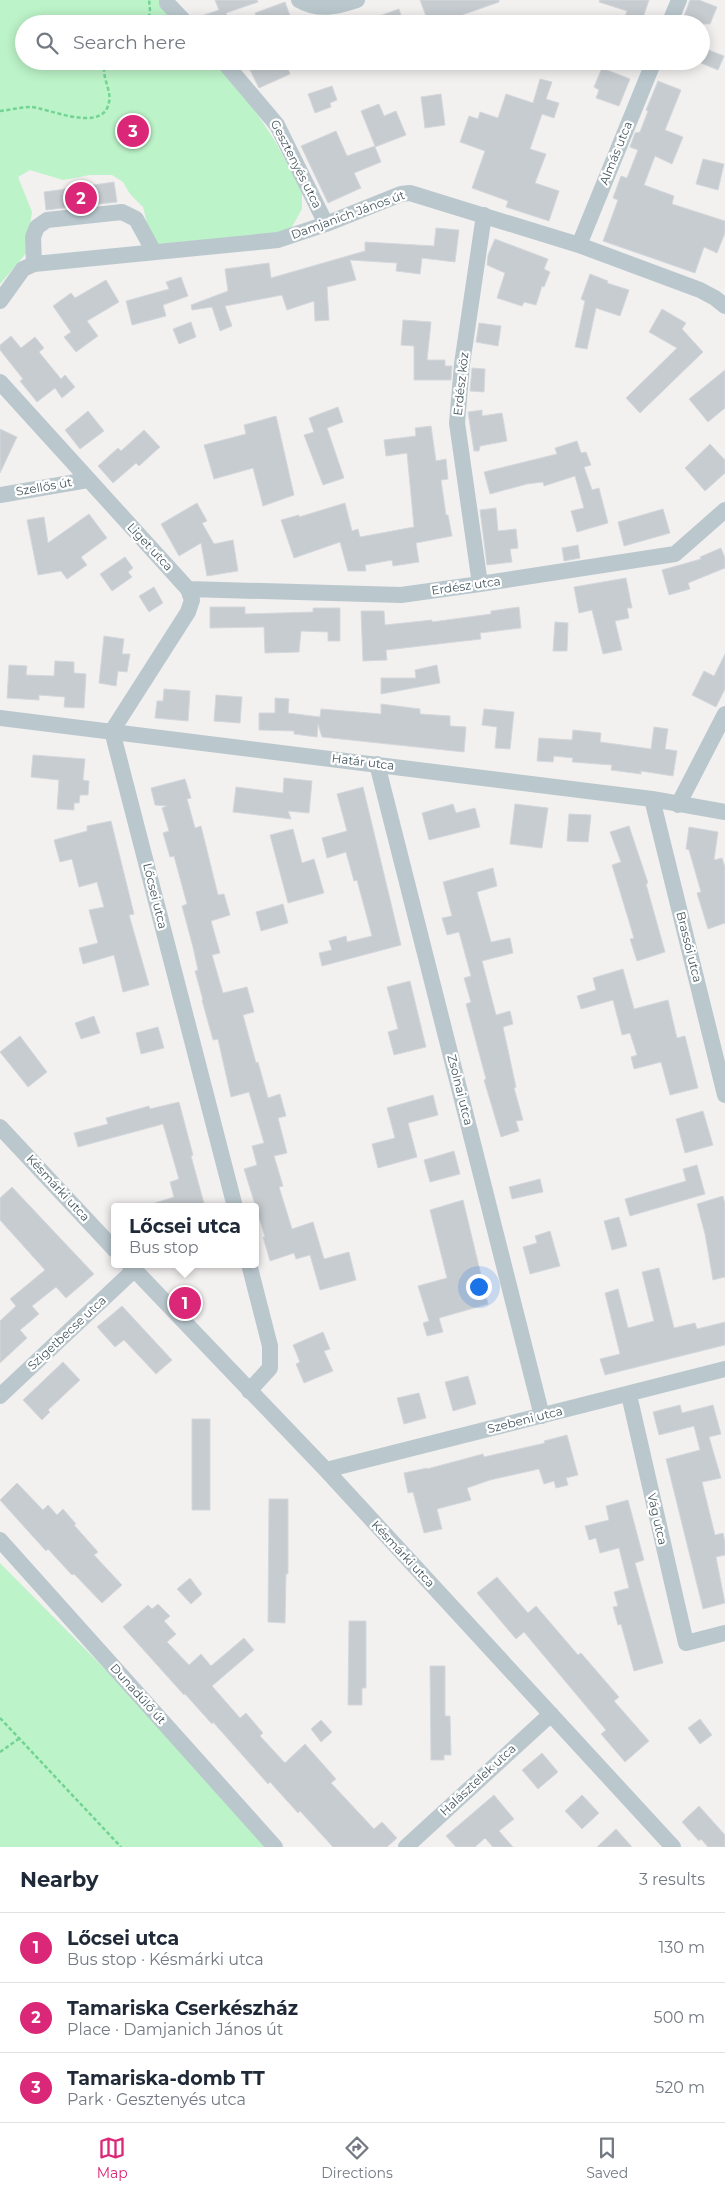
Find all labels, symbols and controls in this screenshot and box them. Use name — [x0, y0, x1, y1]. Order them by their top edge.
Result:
search box — [15, 15, 710, 70]
icon: search — [33, 29, 61, 57]
text: Search here — [73, 31, 186, 54]
pin: 3 — [117, 112, 149, 150]
street label: Gesztenyés utca — [268, 117, 325, 211]
street label: Almás utca — [596, 119, 635, 187]
pin: 2 — [65, 179, 97, 217]
street label: Damjanich János út — [289, 187, 407, 242]
street label: Erdész köz — [450, 351, 471, 416]
street label: Szellős út — [15, 474, 73, 499]
street label: Liget utca — [124, 519, 176, 574]
street label: Erdész utca — [430, 573, 502, 598]
street label: Határ utca — [331, 750, 395, 773]
street label: Lőcsei utca — [140, 861, 171, 930]
street label: Brassói utca — [673, 910, 706, 984]
street label: Zsolnai utca — [444, 1053, 477, 1127]
street label: Késmárki utca — [24, 1151, 93, 1224]
popup — [111, 1203, 259, 1268]
text: Lőcsei utca — [129, 1215, 241, 1238]
text: Bus stop — [129, 1238, 199, 1257]
your location — [466, 1274, 492, 1300]
pin: 1 — [169, 1284, 201, 1322]
street label: Szigetbecse utca — [24, 1292, 109, 1373]
street label: Szebeni utca — [486, 1403, 564, 1436]
street label: Vág utca — [644, 1492, 671, 1546]
street label: Késmárki utca — [369, 1517, 438, 1590]
street label: Dunadűlő út — [107, 1660, 170, 1727]
street label: Halásztelek utca — [437, 1741, 519, 1819]
text: Nearby — [20, 1867, 99, 1892]
text: 3 results — [639, 1870, 705, 1889]
text: Lőcsei utca — [67, 1927, 179, 1950]
text: 1 — [33, 1938, 39, 1957]
text: 130 m — [658, 1938, 705, 1957]
text: Bus stop · Késmárki utca — [67, 1950, 264, 1969]
text: Tamariska Cserkészház — [67, 1997, 298, 2020]
text: 2 — [31, 2008, 41, 2027]
text: 500 m — [654, 2008, 705, 2027]
text: Place · Damjanich János út — [67, 2020, 283, 2039]
text: Tamariska-domb TT — [67, 2067, 265, 2090]
text: 3 — [31, 2078, 41, 2097]
text: 520 m — [655, 2078, 705, 2097]
text: Park · Gesztenyés utca — [67, 2090, 246, 2109]
tab: Map — [97, 2134, 128, 2182]
tab: Directions — [321, 2134, 393, 2182]
tab: Saved — [586, 2134, 628, 2182]

